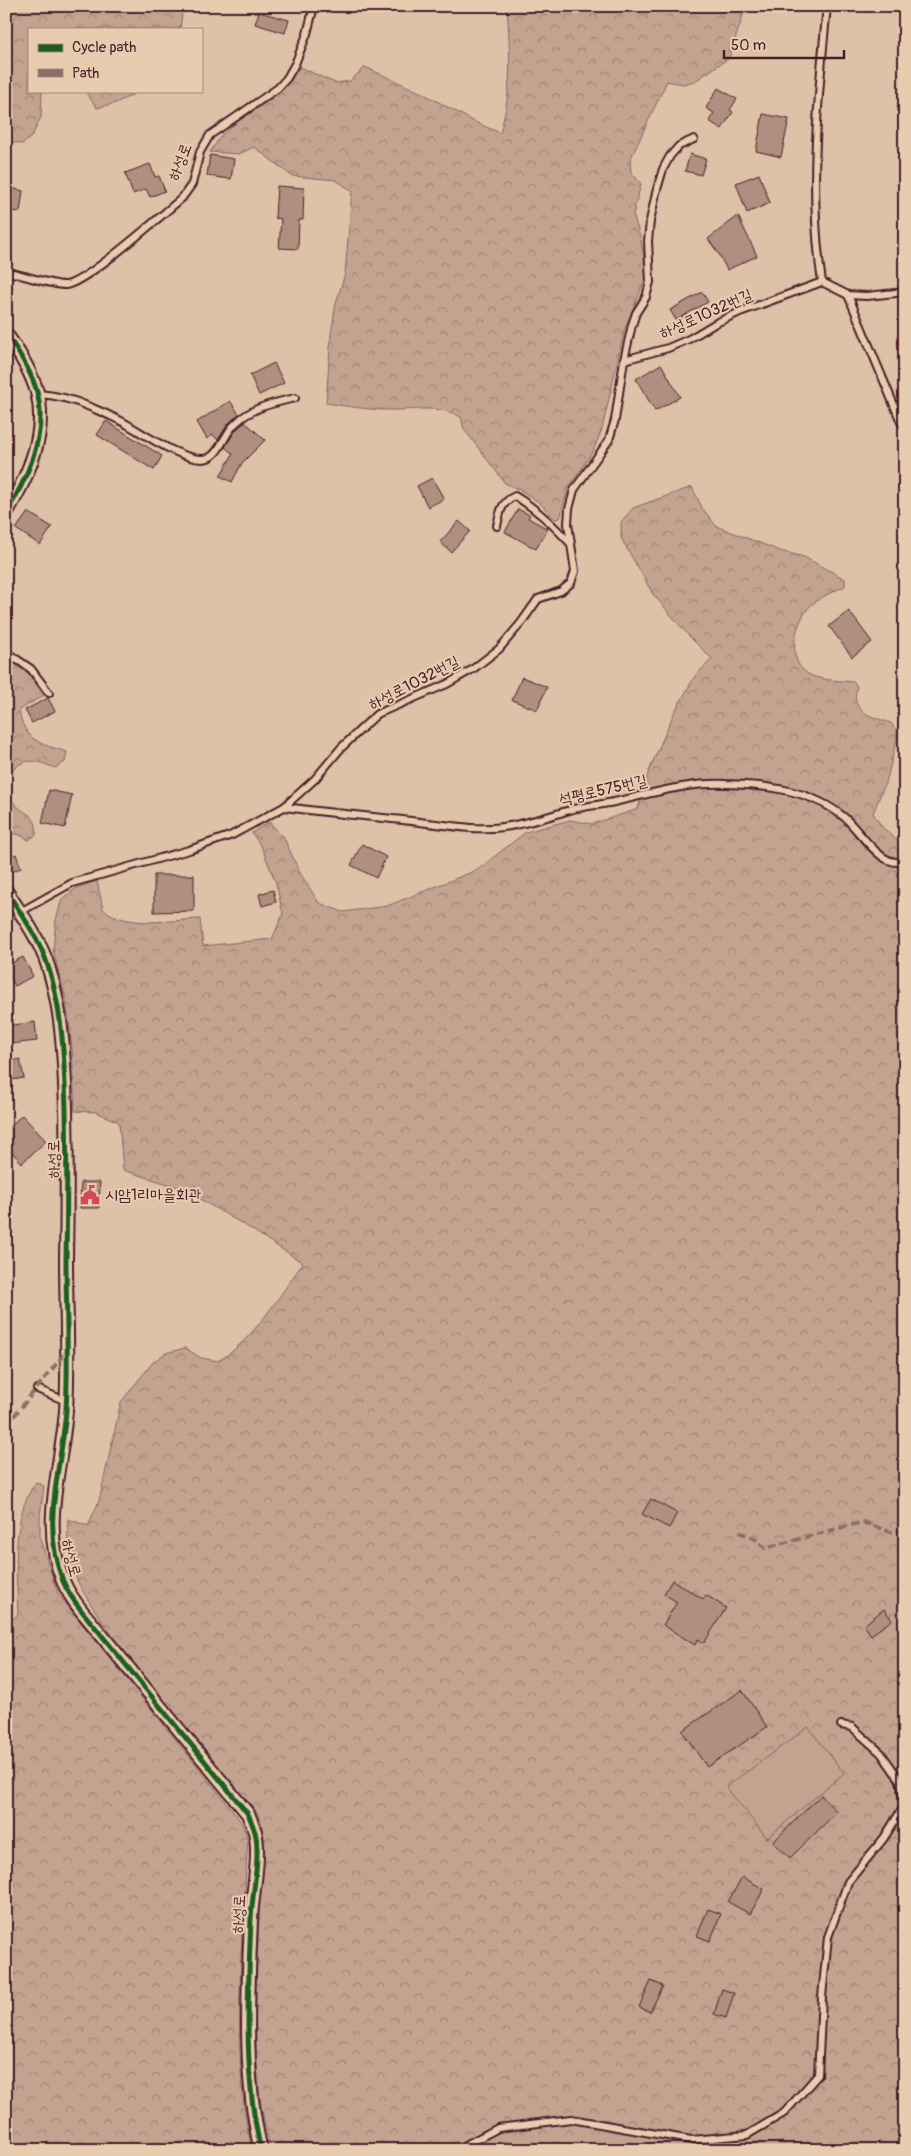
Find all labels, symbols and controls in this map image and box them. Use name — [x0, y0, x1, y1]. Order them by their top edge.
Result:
legend — [28, 28, 202, 92]
scale bar — [724, 28, 844, 60]
text: 50 m — [731, 36, 766, 55]
text: Cycle path — [72, 38, 136, 57]
text: Path — [72, 64, 99, 83]
street label: 하성로 — [164, 140, 196, 184]
street label: 하성로1032번길 — [657, 285, 756, 343]
street label: 하성로1032번길 — [365, 651, 463, 714]
street label: 석평로575번길 — [557, 770, 649, 810]
street label: 하성로 — [44, 1140, 64, 1178]
public building icon: 시암1리마을회관 — [79, 1184, 101, 1206]
place label: 시암1리마을회관 — [105, 1185, 202, 1205]
street label: 하성로 — [56, 1537, 86, 1579]
street label: 하성로 — [228, 1894, 250, 1934]

